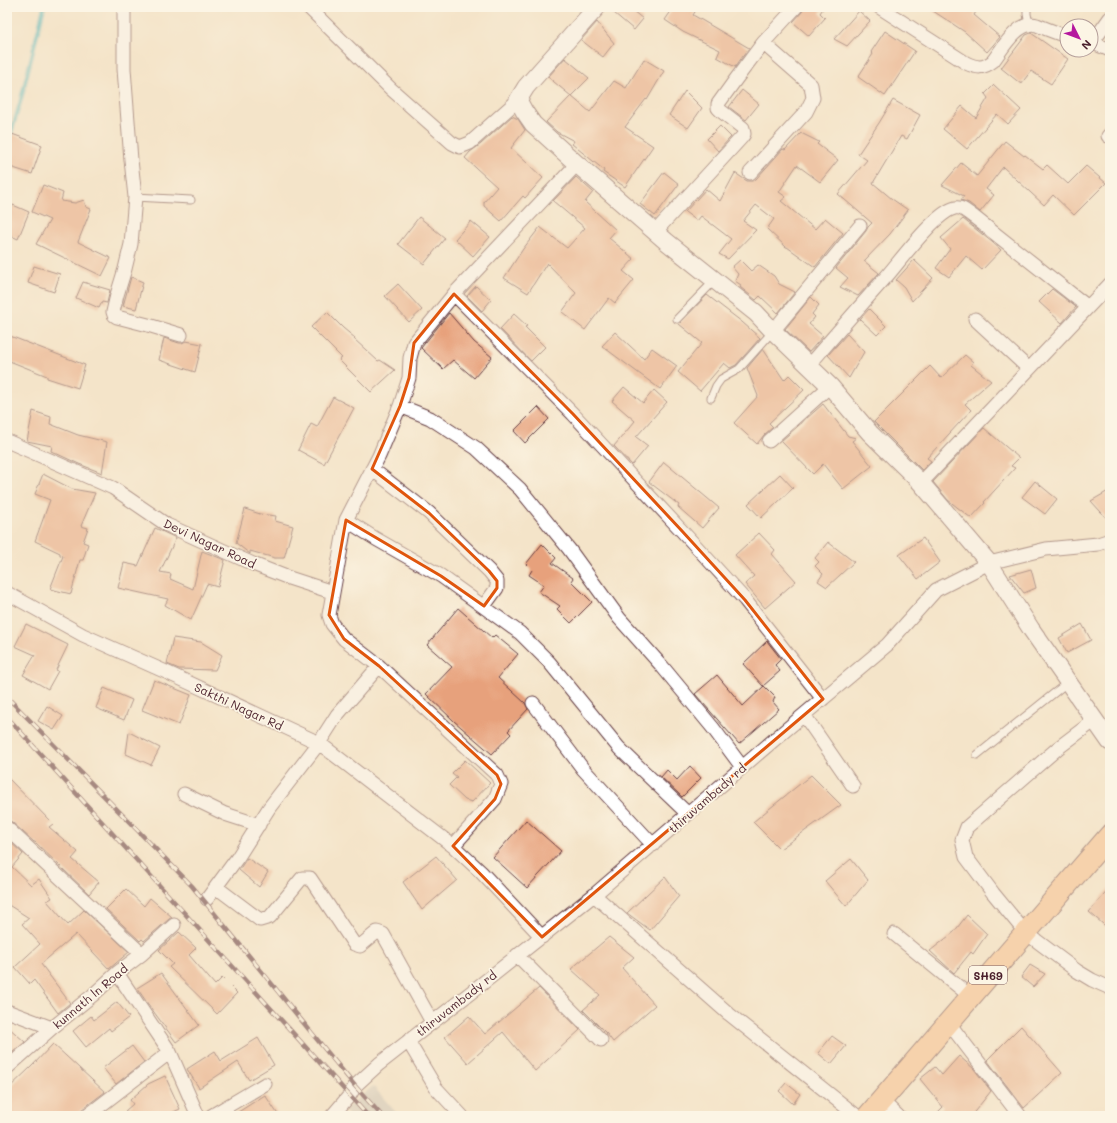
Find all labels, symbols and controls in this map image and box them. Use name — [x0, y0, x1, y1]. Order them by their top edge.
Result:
north arrow — [1059, 18, 1099, 58]
text: N — [1078, 37, 1095, 53]
street label: Devi Nagar Road — [161, 515, 259, 572]
street label: Sakthi Nagar Rd — [192, 678, 286, 734]
street label: thiruvambady rd — [665, 760, 750, 836]
street label: kunnath ln Road — [49, 960, 131, 1032]
street label: thiruvambady rd — [412, 966, 500, 1040]
road number: SH69 — [969, 966, 1007, 984]

